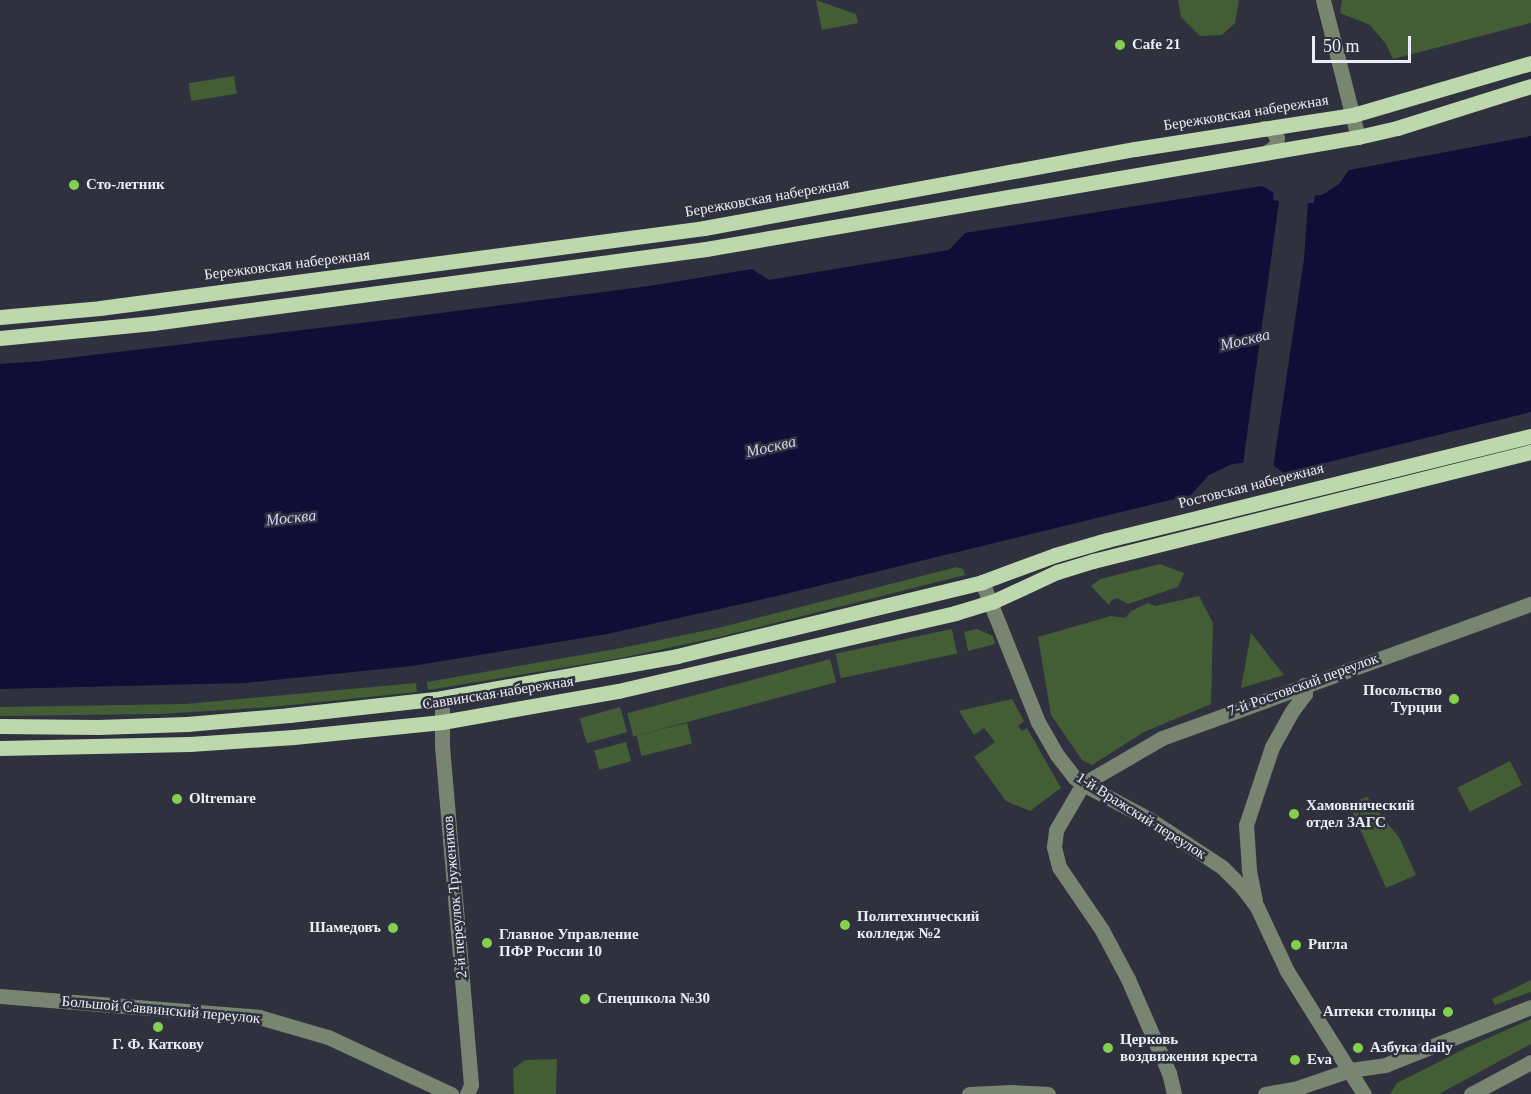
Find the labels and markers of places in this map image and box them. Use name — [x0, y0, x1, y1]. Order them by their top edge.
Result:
place label: Cafe 21 — [1132, 36, 1181, 54]
marker: Cafe 21 — [1113, 38, 1127, 52]
place label: Сто-летник — [86, 176, 165, 194]
marker: Сто-летник — [67, 178, 81, 192]
place label: Посольство Турции — [1363, 681, 1442, 716]
marker: Посольство Турции — [1447, 692, 1461, 706]
place label: Oltremare — [189, 790, 256, 808]
marker: Oltremare — [170, 792, 184, 806]
place label: Хамовнический отдел ЗАГС — [1306, 796, 1415, 831]
marker: Хамовнический отдел ЗАГС — [1287, 807, 1301, 821]
place label: Политехнический колледж №2 — [857, 907, 979, 942]
marker: Политехнический колледж №2 — [838, 918, 852, 932]
place label: Шамедовъ — [309, 919, 381, 937]
marker: Шамедовъ — [386, 921, 400, 935]
place label: Главное Управление ПФР России 10 — [499, 925, 639, 960]
marker: Главное Управление ПФР России 10 — [480, 936, 494, 950]
place label: Ригла — [1308, 936, 1348, 954]
marker: Ригла — [1289, 938, 1303, 952]
place label: Спецшкола №30 — [597, 990, 710, 1008]
marker: Спецшкола №30 — [578, 992, 592, 1006]
place label: Аптеки столицы — [1323, 1003, 1436, 1021]
marker: Аптеки столицы — [1441, 1005, 1455, 1019]
marker: Г. Ф. Каткову — [151, 1020, 165, 1034]
place label: Церковь воздвижения креста — [1120, 1030, 1258, 1065]
place label: Г. Ф. Каткову — [112, 1036, 204, 1054]
place label: Азбука daily — [1370, 1039, 1453, 1057]
marker: Церковь воздвижения креста — [1101, 1041, 1115, 1055]
marker: Азбука daily — [1351, 1041, 1365, 1055]
place label: Eva — [1307, 1051, 1332, 1069]
marker: Eva — [1288, 1053, 1302, 1067]

